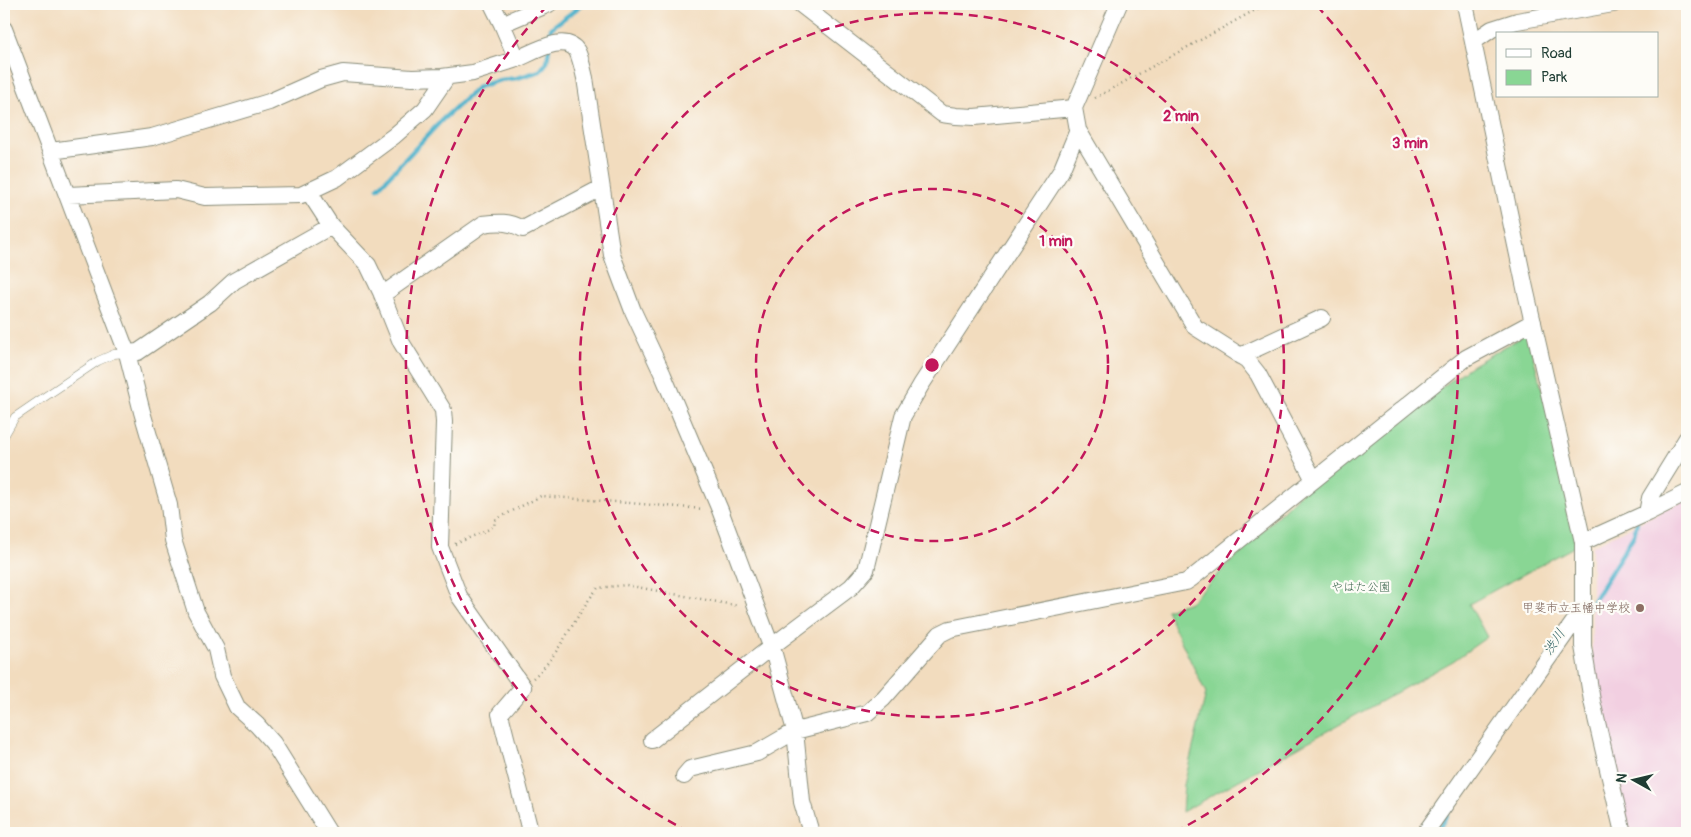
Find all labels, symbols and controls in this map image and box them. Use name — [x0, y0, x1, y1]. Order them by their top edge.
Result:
legend — [1496, 32, 1658, 98]
text: Road — [1541, 44, 1572, 63]
text: Park — [1541, 68, 1568, 87]
text: 2 min — [1163, 107, 1199, 126]
text: 3 min — [1392, 134, 1428, 153]
text: 1 min — [1039, 232, 1073, 251]
centre of rings — [923, 356, 941, 374]
park label: やはた公園 — [1331, 580, 1391, 595]
place label: 甲斐市立玉幡中学校 — [1522, 601, 1630, 616]
marker: 甲斐市立玉幡中学校 — [1634, 602, 1646, 614]
water label: 渋川 — [1539, 626, 1569, 658]
north arrow — [1608, 754, 1658, 804]
text: N — [1613, 772, 1631, 784]

